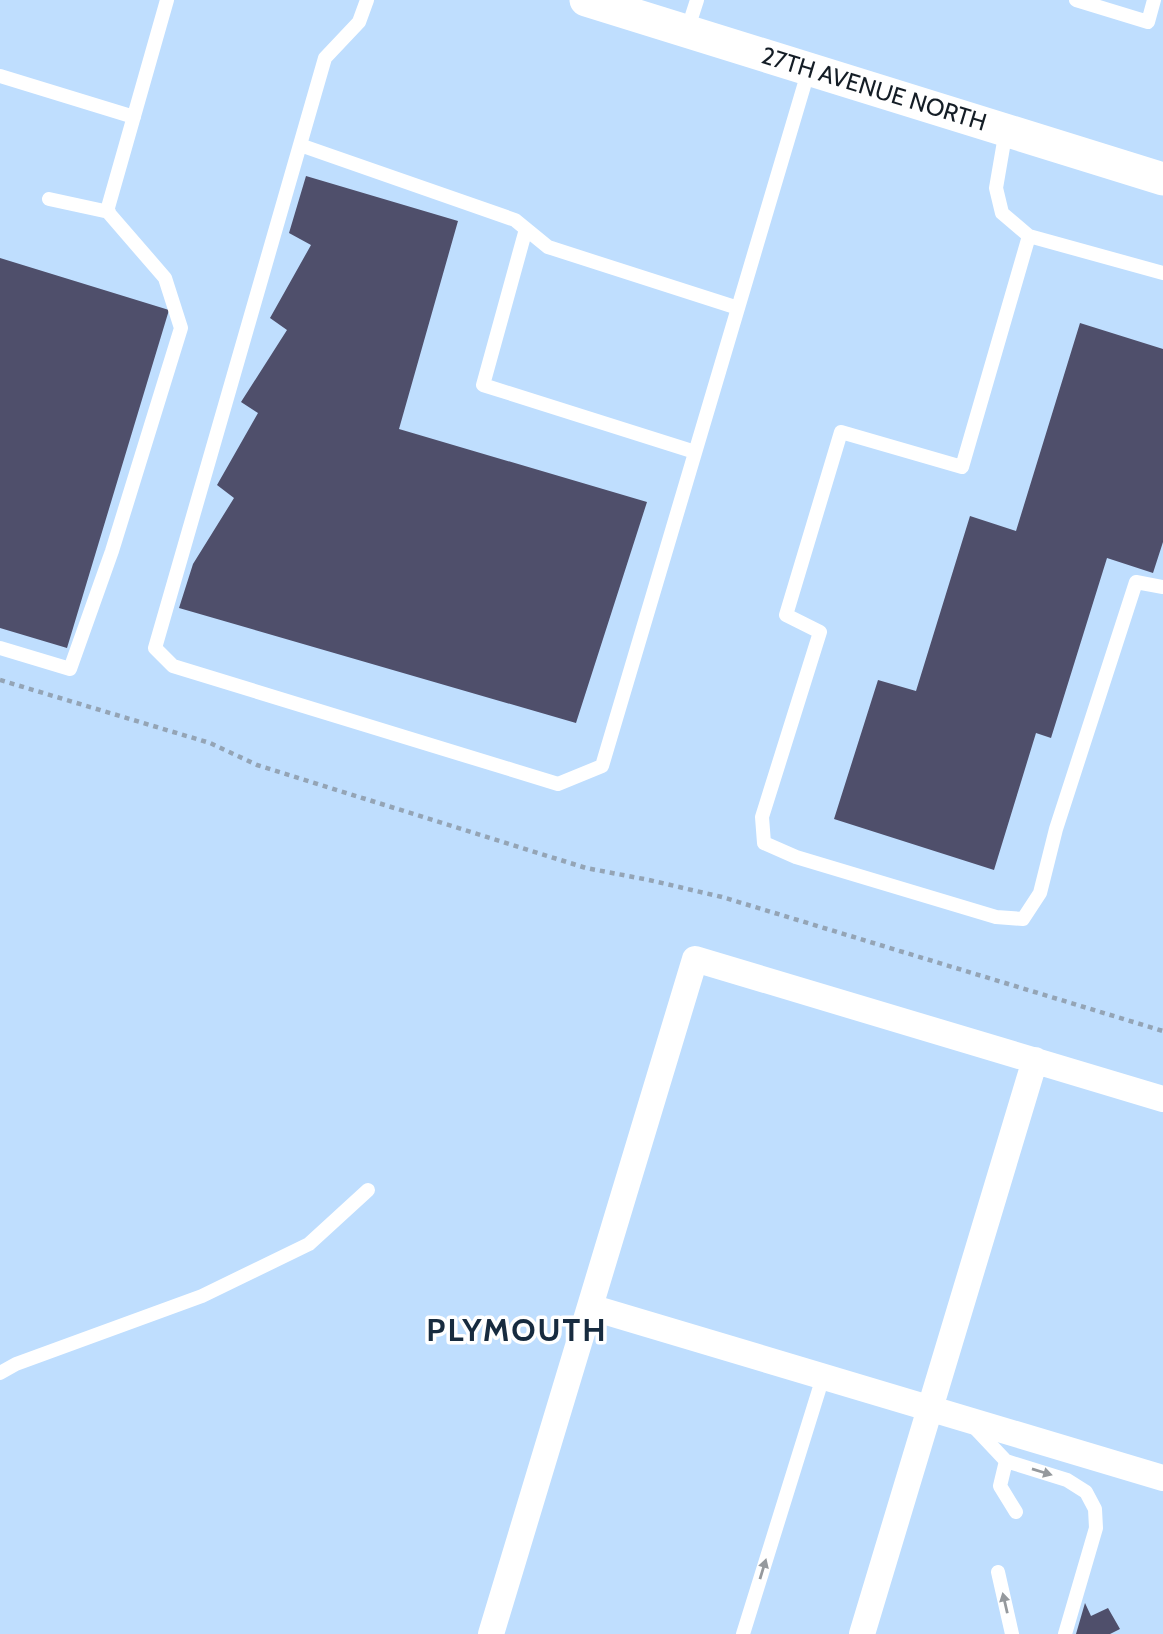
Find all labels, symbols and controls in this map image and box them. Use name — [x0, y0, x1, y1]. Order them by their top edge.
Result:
street label: 27TH AVENUE NORTH — [758, 40, 990, 137]
district label: PLYMOUTH — [426, 1310, 608, 1349]
one-way arrow — [1032, 1468, 1053, 1478]
one-way arrow — [758, 1558, 769, 1579]
one-way arrow — [999, 1592, 1010, 1614]

